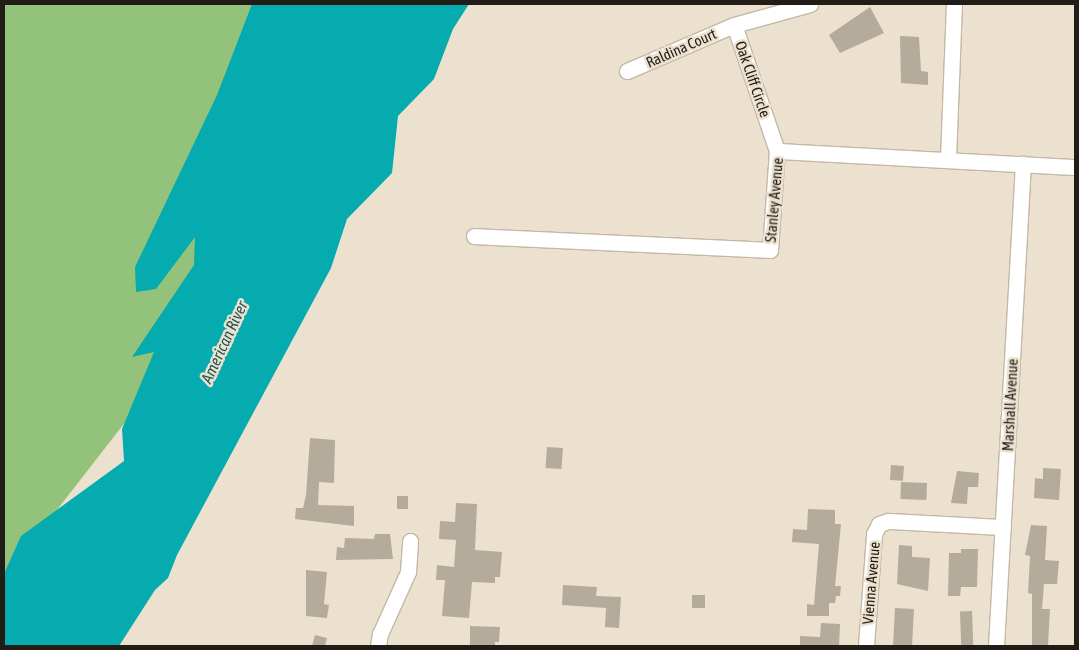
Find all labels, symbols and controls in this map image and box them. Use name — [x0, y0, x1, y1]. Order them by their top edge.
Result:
street label: Raldina Court — [643, 25, 719, 71]
street label: Oak Cliff Circle — [732, 38, 774, 120]
street label: Stanley Avenue — [761, 157, 787, 243]
water label: American River — [197, 298, 251, 386]
street label: Marshall Avenue — [999, 358, 1021, 452]
street label: Vienna Avenue — [858, 541, 884, 625]

